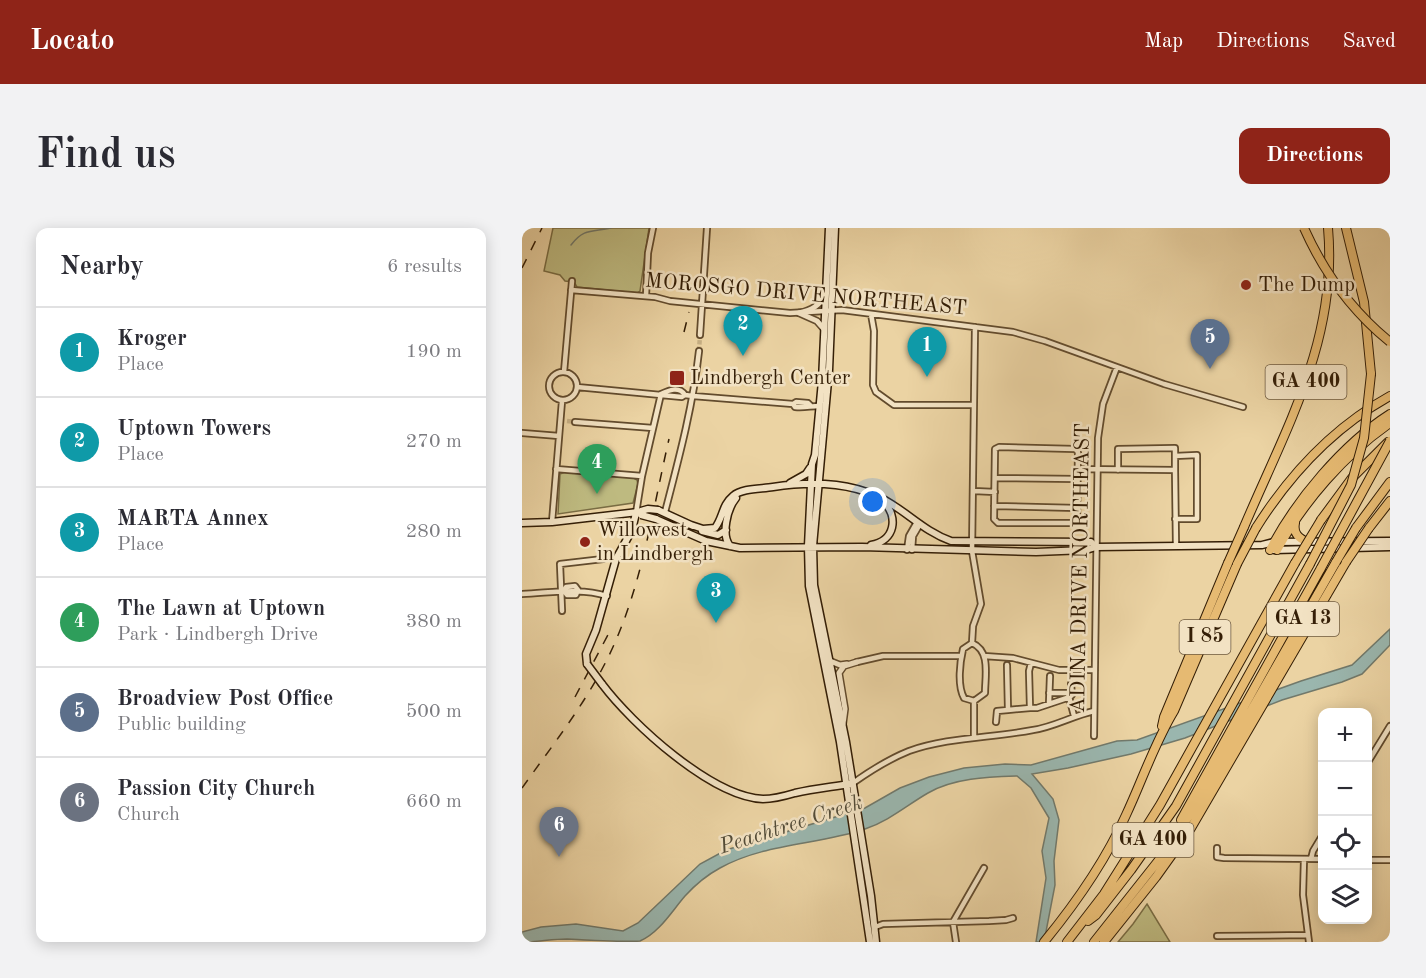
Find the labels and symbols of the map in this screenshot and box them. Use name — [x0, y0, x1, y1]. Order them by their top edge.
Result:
street label: MOROSGO DRIVE NORTHEAST — [644, 270, 968, 320]
place label: The Dump — [1258, 275, 1355, 296]
marker: The Dump — [1239, 278, 1253, 292]
pin: 2 — [724, 306, 762, 356]
pin: 5 — [1190, 320, 1230, 369]
pin: 1 — [908, 328, 946, 377]
road number: GA 400 — [1266, 365, 1346, 399]
place label: Lindbergh Center — [690, 368, 851, 389]
marker: Lindbergh Center — [668, 369, 686, 387]
street label: ADINA DRIVE NORTHEAST — [1068, 423, 1094, 713]
pin: 4 — [578, 444, 616, 494]
your location — [858, 487, 887, 516]
place label: Willowest in Lindbergh — [597, 520, 714, 565]
marker: Willowest in Lindbergh — [578, 535, 592, 549]
pin: 3 — [696, 574, 736, 623]
road number: GA 13 — [1267, 602, 1339, 636]
road number: I 85 — [1180, 620, 1230, 654]
water label: Peachtree Creek — [716, 791, 866, 859]
pin: 6 — [540, 808, 579, 857]
road number: GA 400 — [1112, 823, 1194, 857]

